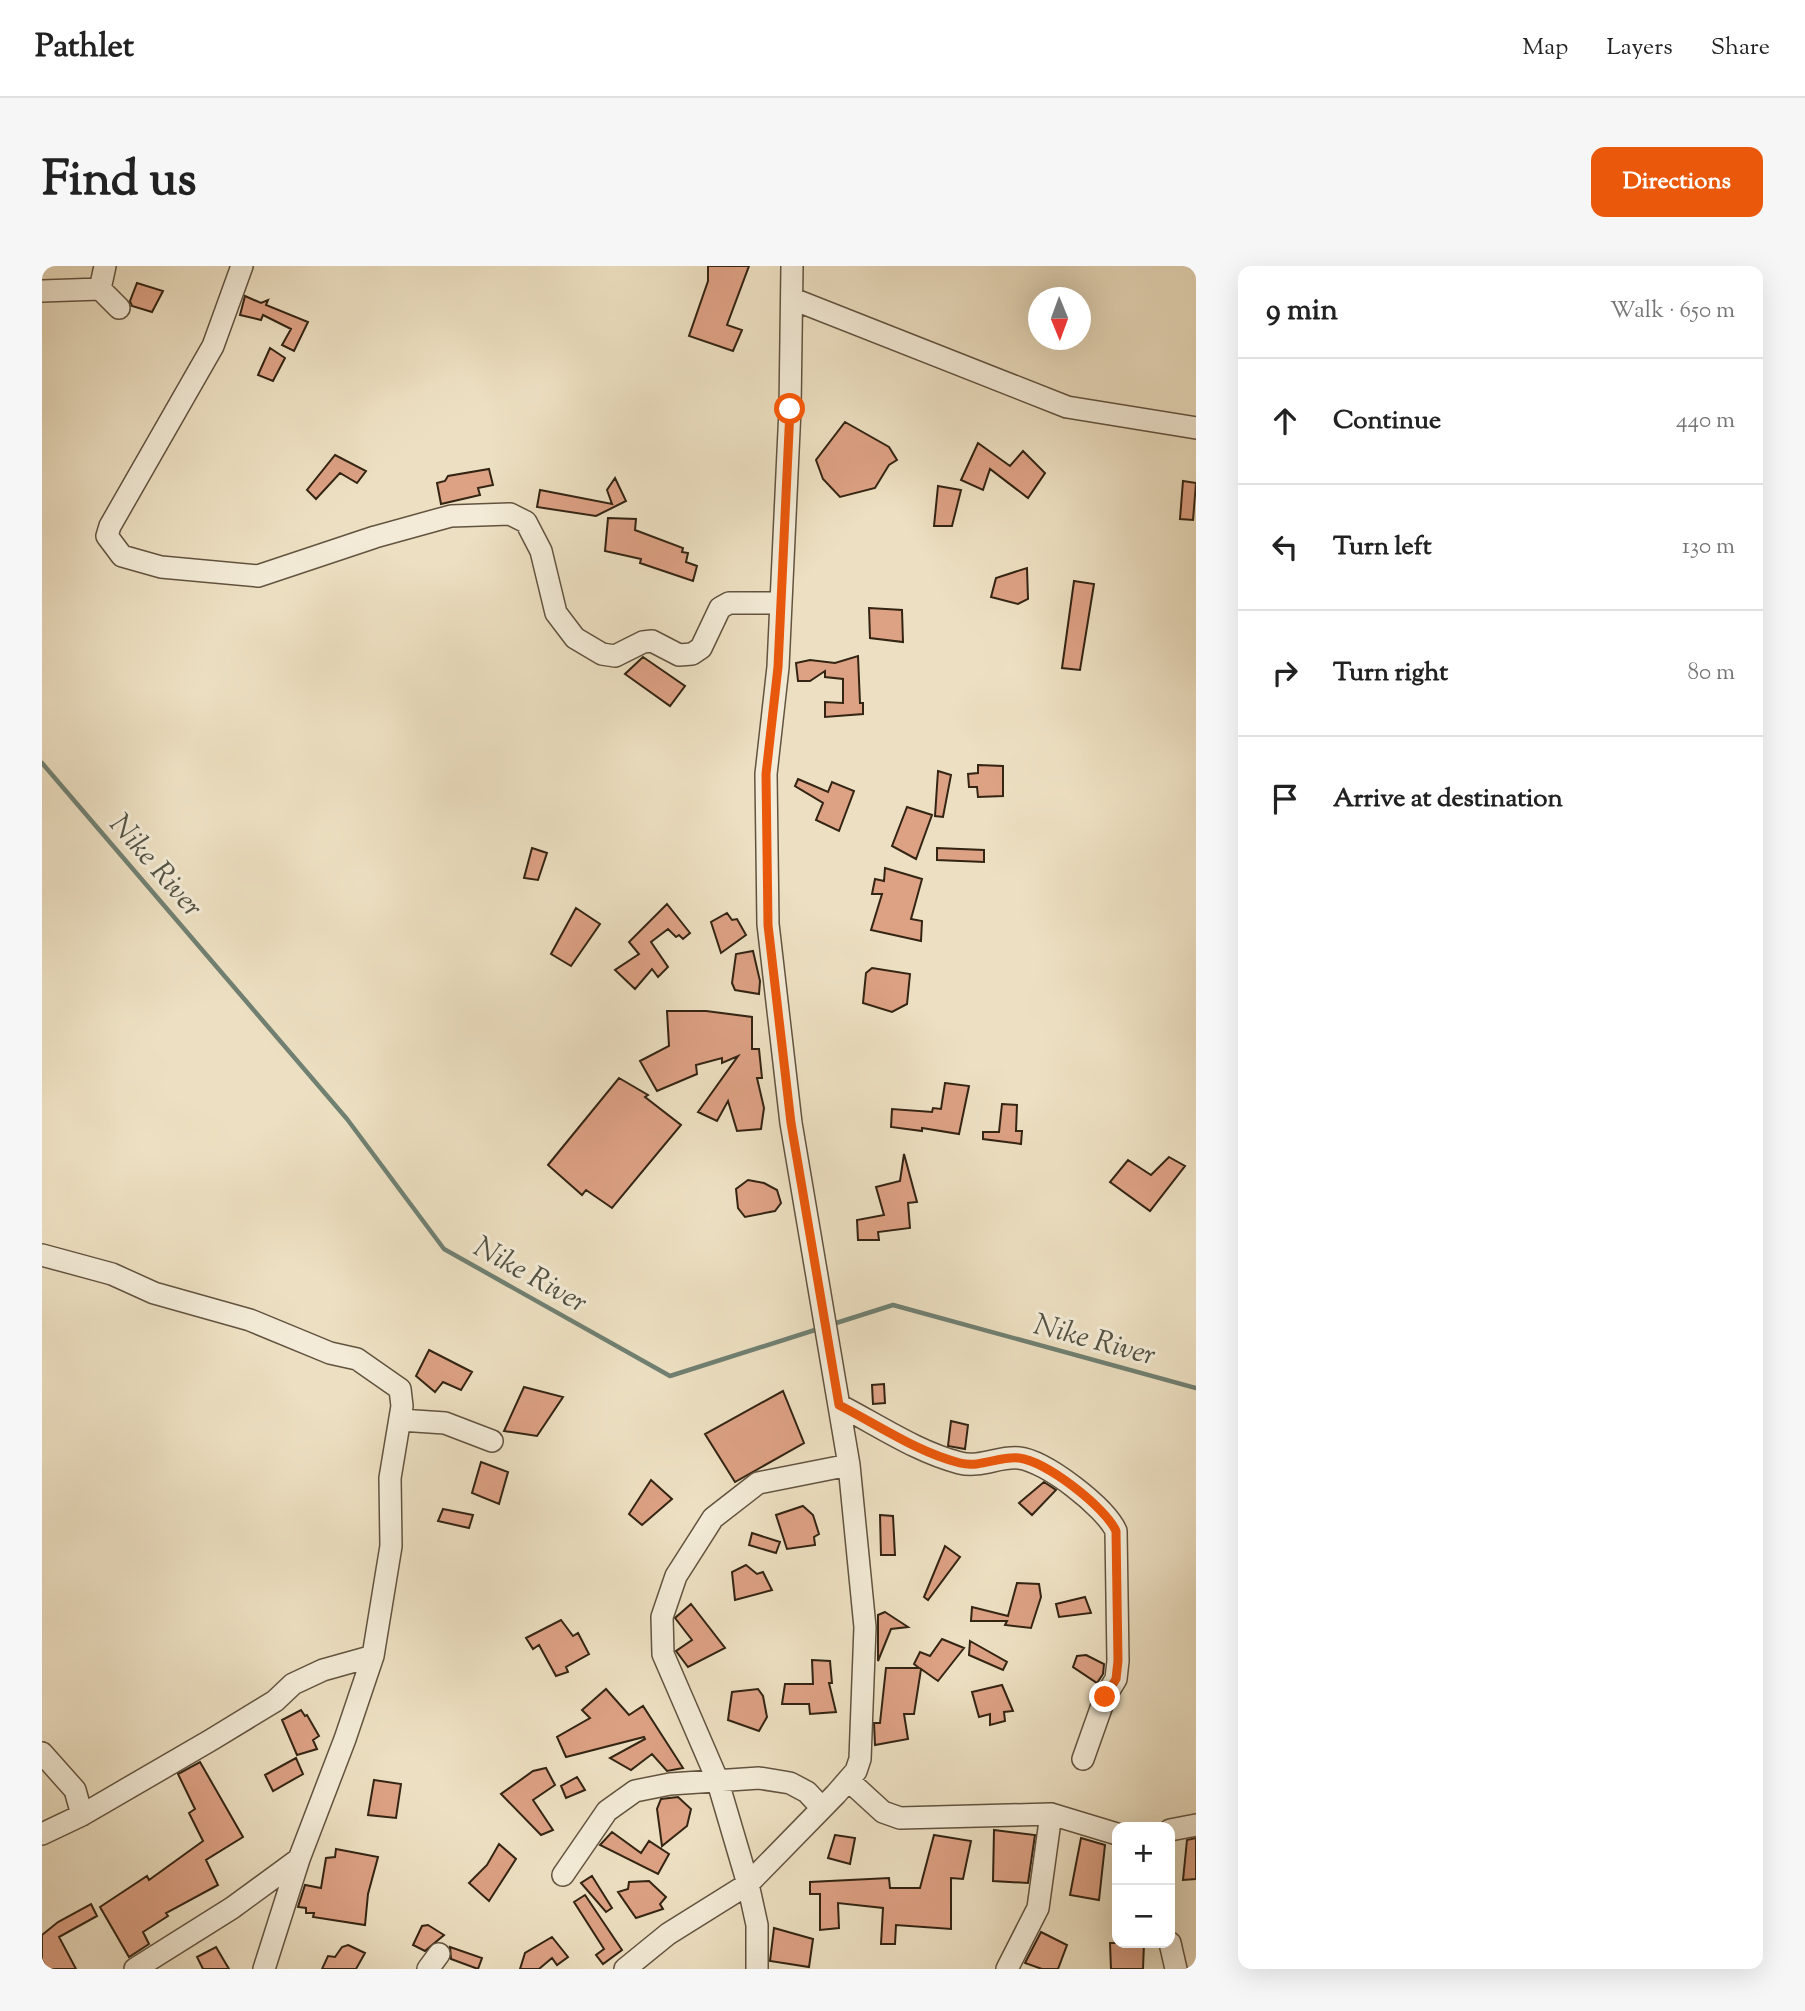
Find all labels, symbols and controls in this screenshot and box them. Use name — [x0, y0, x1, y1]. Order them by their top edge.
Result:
text: Pathlet — [35, 24, 134, 72]
text: Map — [1522, 31, 1568, 65]
text: Layers — [1606, 31, 1673, 65]
text: Share — [1711, 31, 1770, 65]
text: Find us — [42, 147, 196, 217]
button: Directions — [1591, 147, 1763, 217]
north arrow — [1028, 287, 1091, 350]
text: 9 min — [1266, 290, 1338, 333]
text: Walk · 650 m — [1610, 295, 1735, 328]
route start — [774, 393, 805, 424]
icon: ahead — [1266, 402, 1304, 440]
text: Continue — [1333, 403, 1441, 440]
text: 440 m — [1676, 405, 1735, 438]
icon: left — [1266, 528, 1304, 566]
text: Turn left — [1333, 529, 1432, 566]
text: 130 m — [1682, 531, 1735, 564]
icon: right — [1266, 654, 1304, 692]
text: Turn right — [1333, 655, 1448, 692]
text: 80 m — [1687, 657, 1735, 690]
icon: arrive — [1266, 780, 1304, 818]
text: Arrive at destination — [1333, 781, 1563, 818]
water label: Nike River — [98, 806, 212, 928]
water label: Nike River — [465, 1227, 595, 1325]
water label: Nike River — [1029, 1305, 1160, 1378]
route end — [1089, 1681, 1120, 1712]
map controls — [1112, 1822, 1175, 1948]
button: + — [1112, 1822, 1175, 1885]
button: − — [1112, 1885, 1175, 1948]

